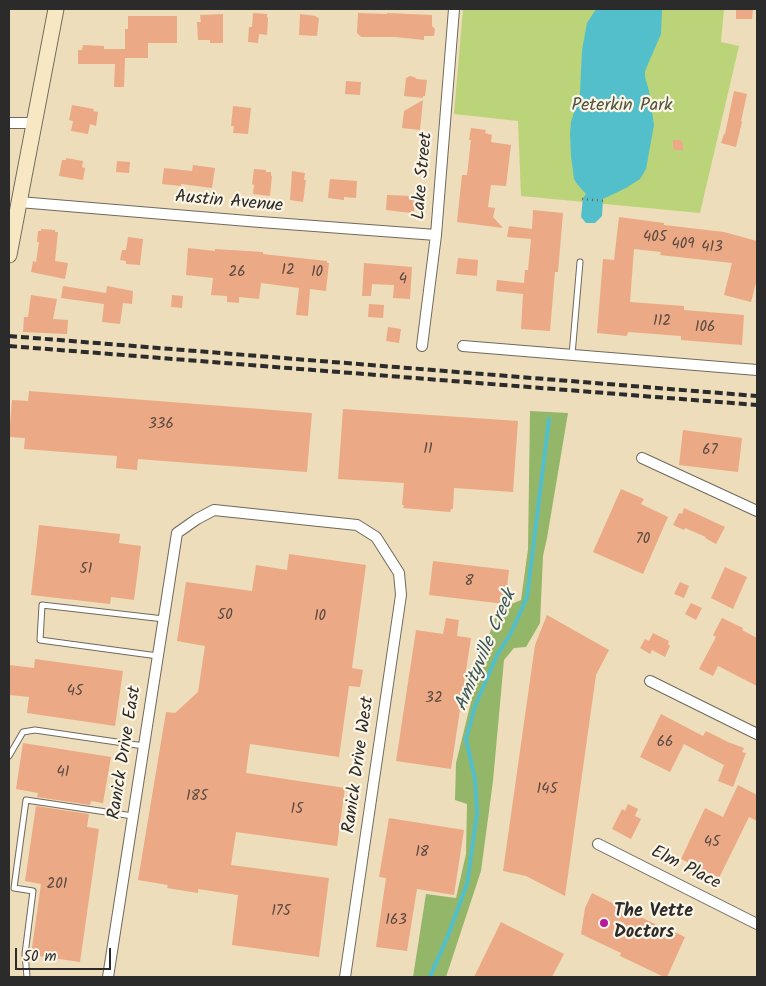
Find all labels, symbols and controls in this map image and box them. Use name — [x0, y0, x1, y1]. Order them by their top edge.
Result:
park label: Peterkin Park — [571, 96, 673, 118]
street label: Lake Street — [409, 131, 439, 221]
street label: Austin Avenue — [174, 188, 284, 218]
house number: 405 — [643, 229, 667, 247]
house number: 409 — [671, 236, 695, 254]
house number: 413 — [701, 239, 723, 257]
house number: 12 — [281, 262, 295, 280]
house number: 26 — [228, 264, 246, 282]
house number: 10 — [311, 264, 323, 282]
house number: 4 — [399, 271, 407, 289]
house number: 112 — [653, 313, 671, 331]
house number: 106 — [695, 319, 715, 337]
house number: 336 — [148, 416, 174, 434]
house number: 11 — [423, 441, 433, 459]
house number: 67 — [702, 442, 718, 460]
house number: 70 — [636, 531, 650, 549]
house number: 51 — [80, 561, 92, 579]
house number: 8 — [464, 573, 474, 591]
water label: Amityville Creek — [451, 587, 523, 715]
house number: 50 — [217, 607, 233, 625]
house number: 10 — [314, 608, 326, 626]
house number: 45 — [67, 683, 83, 701]
street label: Ranick Drive East — [105, 685, 147, 821]
house number: 32 — [425, 690, 443, 708]
street label: Ranick Drive West — [340, 695, 380, 835]
house number: 66 — [657, 734, 673, 752]
house number: 41 — [57, 764, 69, 782]
house number: 145 — [536, 781, 558, 799]
house number: 185 — [186, 788, 208, 806]
house number: 15 — [291, 801, 303, 819]
house number: 45 — [704, 834, 720, 852]
street label: Elm Place — [647, 842, 723, 896]
house number: 18 — [415, 844, 429, 862]
house number: 201 — [47, 876, 67, 894]
place label: The Vette Doctors — [614, 902, 693, 944]
house number: 175 — [271, 903, 291, 921]
house number: 163 — [385, 912, 407, 930]
marker: The Vette Doctors — [598, 917, 610, 929]
scale bar — [18, 938, 114, 970]
text: 50 m — [23, 945, 57, 969]

